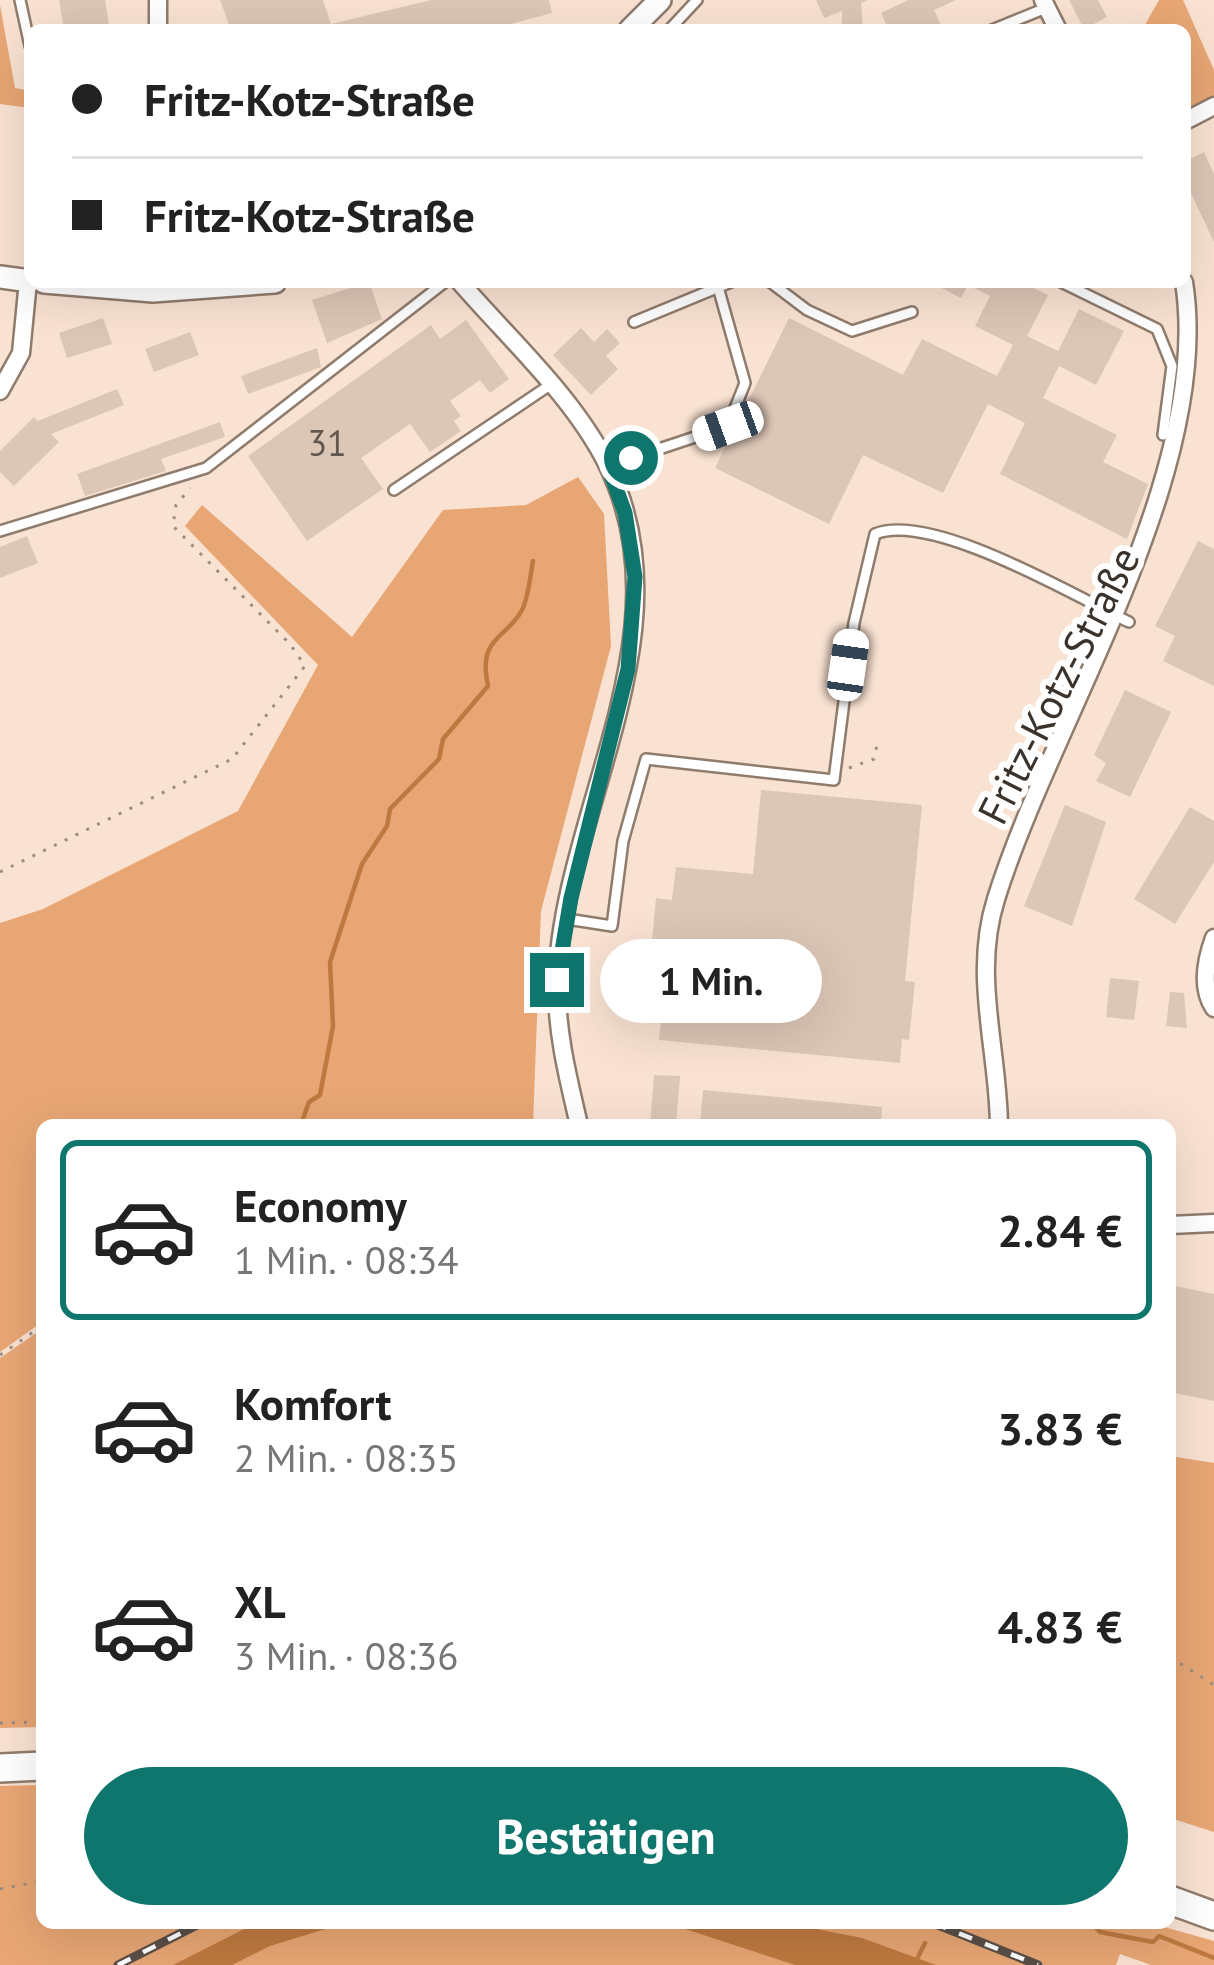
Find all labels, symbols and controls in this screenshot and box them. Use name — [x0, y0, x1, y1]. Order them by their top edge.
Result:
text: Fritz-Kotz-Straße — [144, 70, 475, 128]
text: Fritz-Kotz-Straße — [144, 186, 475, 244]
car — [688, 397, 768, 455]
house number: 31 — [307, 419, 347, 466]
route start — [604, 431, 658, 485]
street label: Fritz-Kotz-Straße — [964, 537, 1152, 833]
car — [825, 627, 871, 703]
callout: 1 Min. — [599, 938, 821, 1022]
route end — [530, 953, 584, 1007]
text: 1 Min. — [659, 955, 763, 1006]
icon: car — [90, 1176, 198, 1284]
text: Economy — [234, 1176, 407, 1234]
text: 2.84 € — [997, 1201, 1122, 1259]
text: 1 Min. · 08:34 — [234, 1234, 458, 1285]
icon: car — [90, 1374, 198, 1482]
text: Komfort — [234, 1374, 391, 1432]
text: 3.83 € — [997, 1399, 1122, 1457]
text: 2 Min. · 08:35 — [234, 1432, 458, 1483]
icon: car — [90, 1572, 198, 1680]
text: XL — [234, 1572, 286, 1630]
text: 4.83 € — [997, 1597, 1122, 1655]
text: 3 Min. · 08:36 — [234, 1630, 458, 1681]
button: Bestätigen — [84, 1767, 1128, 1905]

